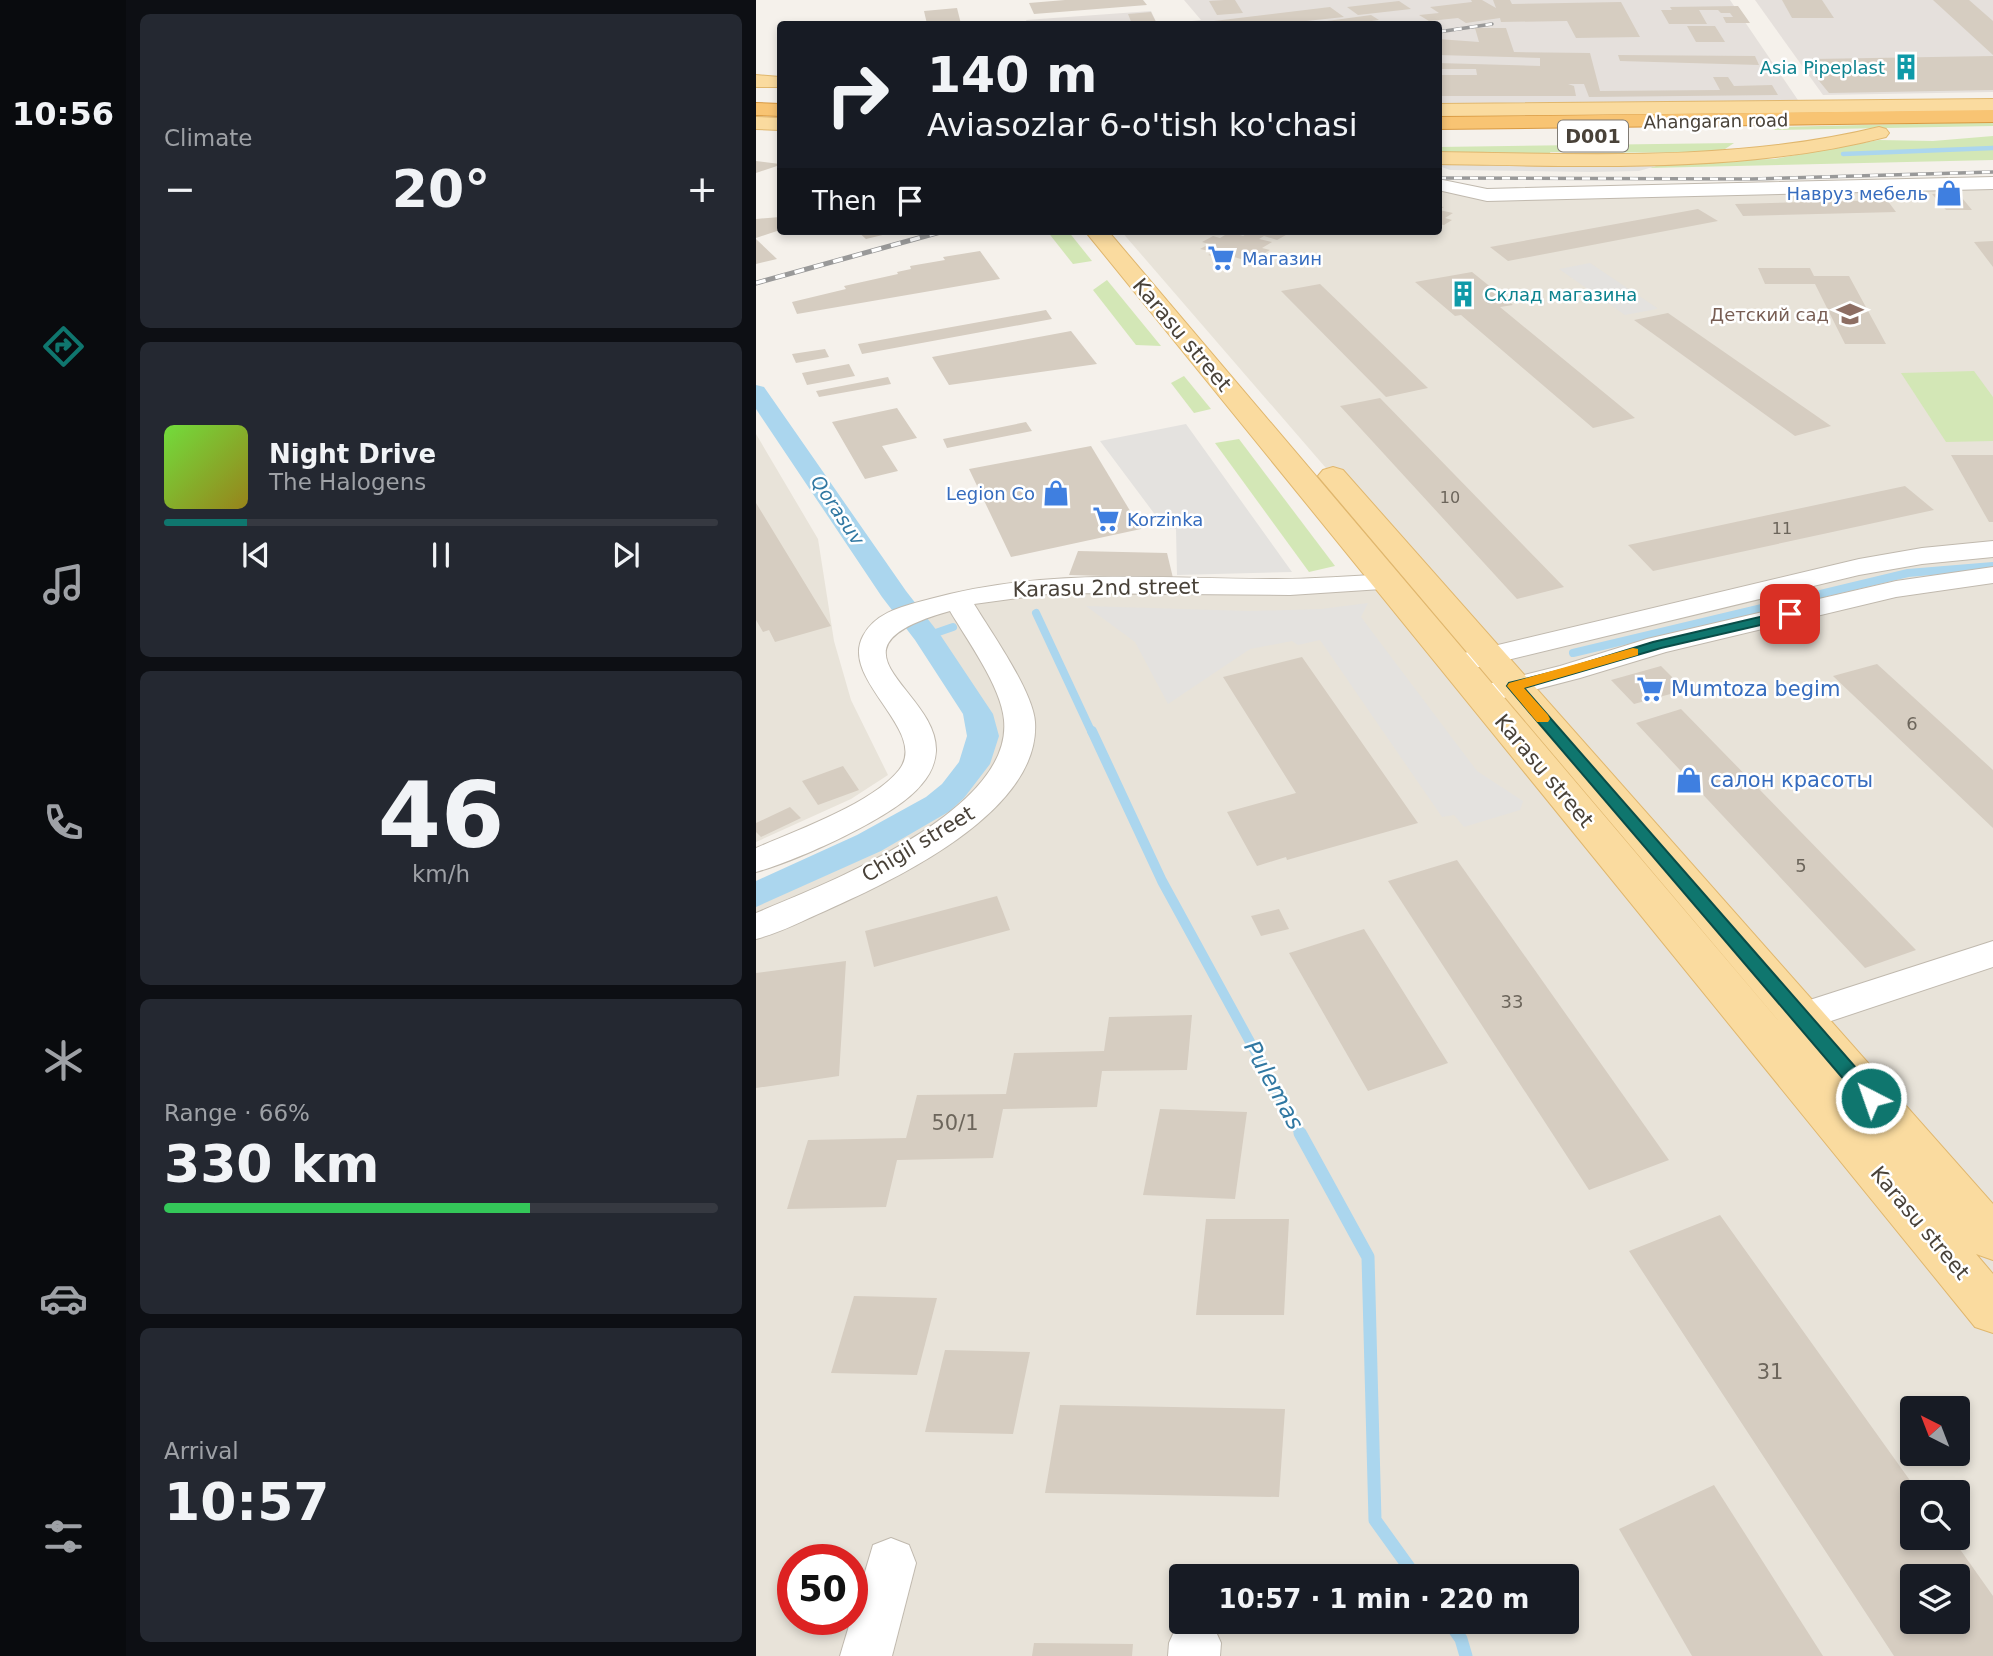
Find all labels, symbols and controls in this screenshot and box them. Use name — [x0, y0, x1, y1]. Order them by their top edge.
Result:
text: 140 m — [927, 47, 1097, 104]
icon: right — [812, 49, 903, 140]
building icon: Asia Pipeplast — [1891, 52, 1921, 82]
place label: Asia Pipeplast — [1760, 57, 1885, 78]
text: 10:56 — [12, 95, 114, 133]
text: Aviasozlar 6-o'tish ko'chasi — [927, 106, 1358, 144]
street label: Ahangaran road — [1643, 109, 1789, 133]
road number: D001 — [1558, 120, 1628, 152]
text: Climate — [164, 125, 253, 151]
text: 20° — [392, 159, 490, 219]
text: − — [164, 167, 196, 211]
text: + — [686, 167, 718, 211]
shop icon: Навруз мебель — [1934, 178, 1964, 208]
icon: arrive — [891, 182, 929, 220]
place label: Навруз мебель — [1787, 183, 1928, 204]
text: Then — [812, 186, 877, 216]
supermarket icon: Магазин — [1206, 243, 1236, 273]
place label: Магазин — [1242, 248, 1322, 269]
street label: Karasu street — [1128, 274, 1236, 396]
building icon: Склад магазина — [1448, 279, 1478, 309]
place label: Склад магазина — [1484, 284, 1637, 305]
school or university icon: Детский сад — [1835, 299, 1865, 329]
place label: Детский сад — [1710, 304, 1829, 325]
icon: directions — [39, 322, 88, 371]
text: Night Drive — [269, 439, 436, 469]
text: The Halogens — [269, 469, 426, 495]
water label: Qorasuv — [807, 471, 870, 550]
shop icon: Legion Co — [1041, 478, 1071, 508]
place label: Legion Co — [946, 483, 1035, 504]
house number: 10 — [1440, 488, 1460, 507]
supermarket icon: Korzinka — [1091, 504, 1121, 534]
place label: Korzinka — [1127, 509, 1203, 530]
house number: 11 — [1772, 519, 1792, 538]
icon: previous — [237, 536, 275, 574]
icon: pause — [422, 536, 460, 574]
icon: next — [607, 536, 645, 574]
icon: music — [39, 560, 88, 609]
street label: Karasu 2nd street — [1012, 574, 1200, 602]
pin — [1760, 584, 1820, 644]
icon: arrive — [1771, 595, 1809, 633]
supermarket icon: Mumtoza begim — [1635, 674, 1665, 704]
place label: Mumtoza begim — [1671, 677, 1840, 701]
street label: Karasu street — [1490, 710, 1598, 832]
house number: 6 — [1906, 713, 1918, 734]
text: 46 — [378, 763, 504, 868]
shop icon: салон красоты — [1674, 765, 1704, 795]
place label: салон красоты — [1710, 768, 1873, 792]
icon: phone — [39, 798, 88, 847]
street label: Chigil street — [857, 801, 979, 887]
house number: 5 — [1795, 855, 1807, 876]
text: km/h — [412, 861, 470, 887]
house number: 33 — [1501, 991, 1523, 1012]
icon: climate — [39, 1036, 88, 1085]
water label: Pulemas — [1239, 1036, 1309, 1134]
position arrow — [1834, 1061, 1908, 1135]
text: Range · 66% — [164, 1100, 310, 1126]
house number: 50/1 — [931, 1111, 979, 1135]
text: 330 km — [164, 1134, 379, 1194]
street label: Karasu street — [1866, 1162, 1974, 1284]
icon: car — [39, 1274, 88, 1323]
house number: 31 — [1757, 1360, 1783, 1384]
north arrow — [1900, 1396, 1970, 1466]
map controls — [1900, 1396, 1970, 1634]
text: Arrival — [164, 1438, 239, 1464]
text: 10:57 — [164, 1472, 330, 1532]
button: search — [1900, 1480, 1970, 1550]
icon: filters — [39, 1512, 88, 1561]
speed limit sign: 50 — [777, 1544, 868, 1635]
button: layers — [1900, 1564, 1970, 1634]
text: 10:57 · 1 min · 220 m — [1219, 1584, 1529, 1614]

